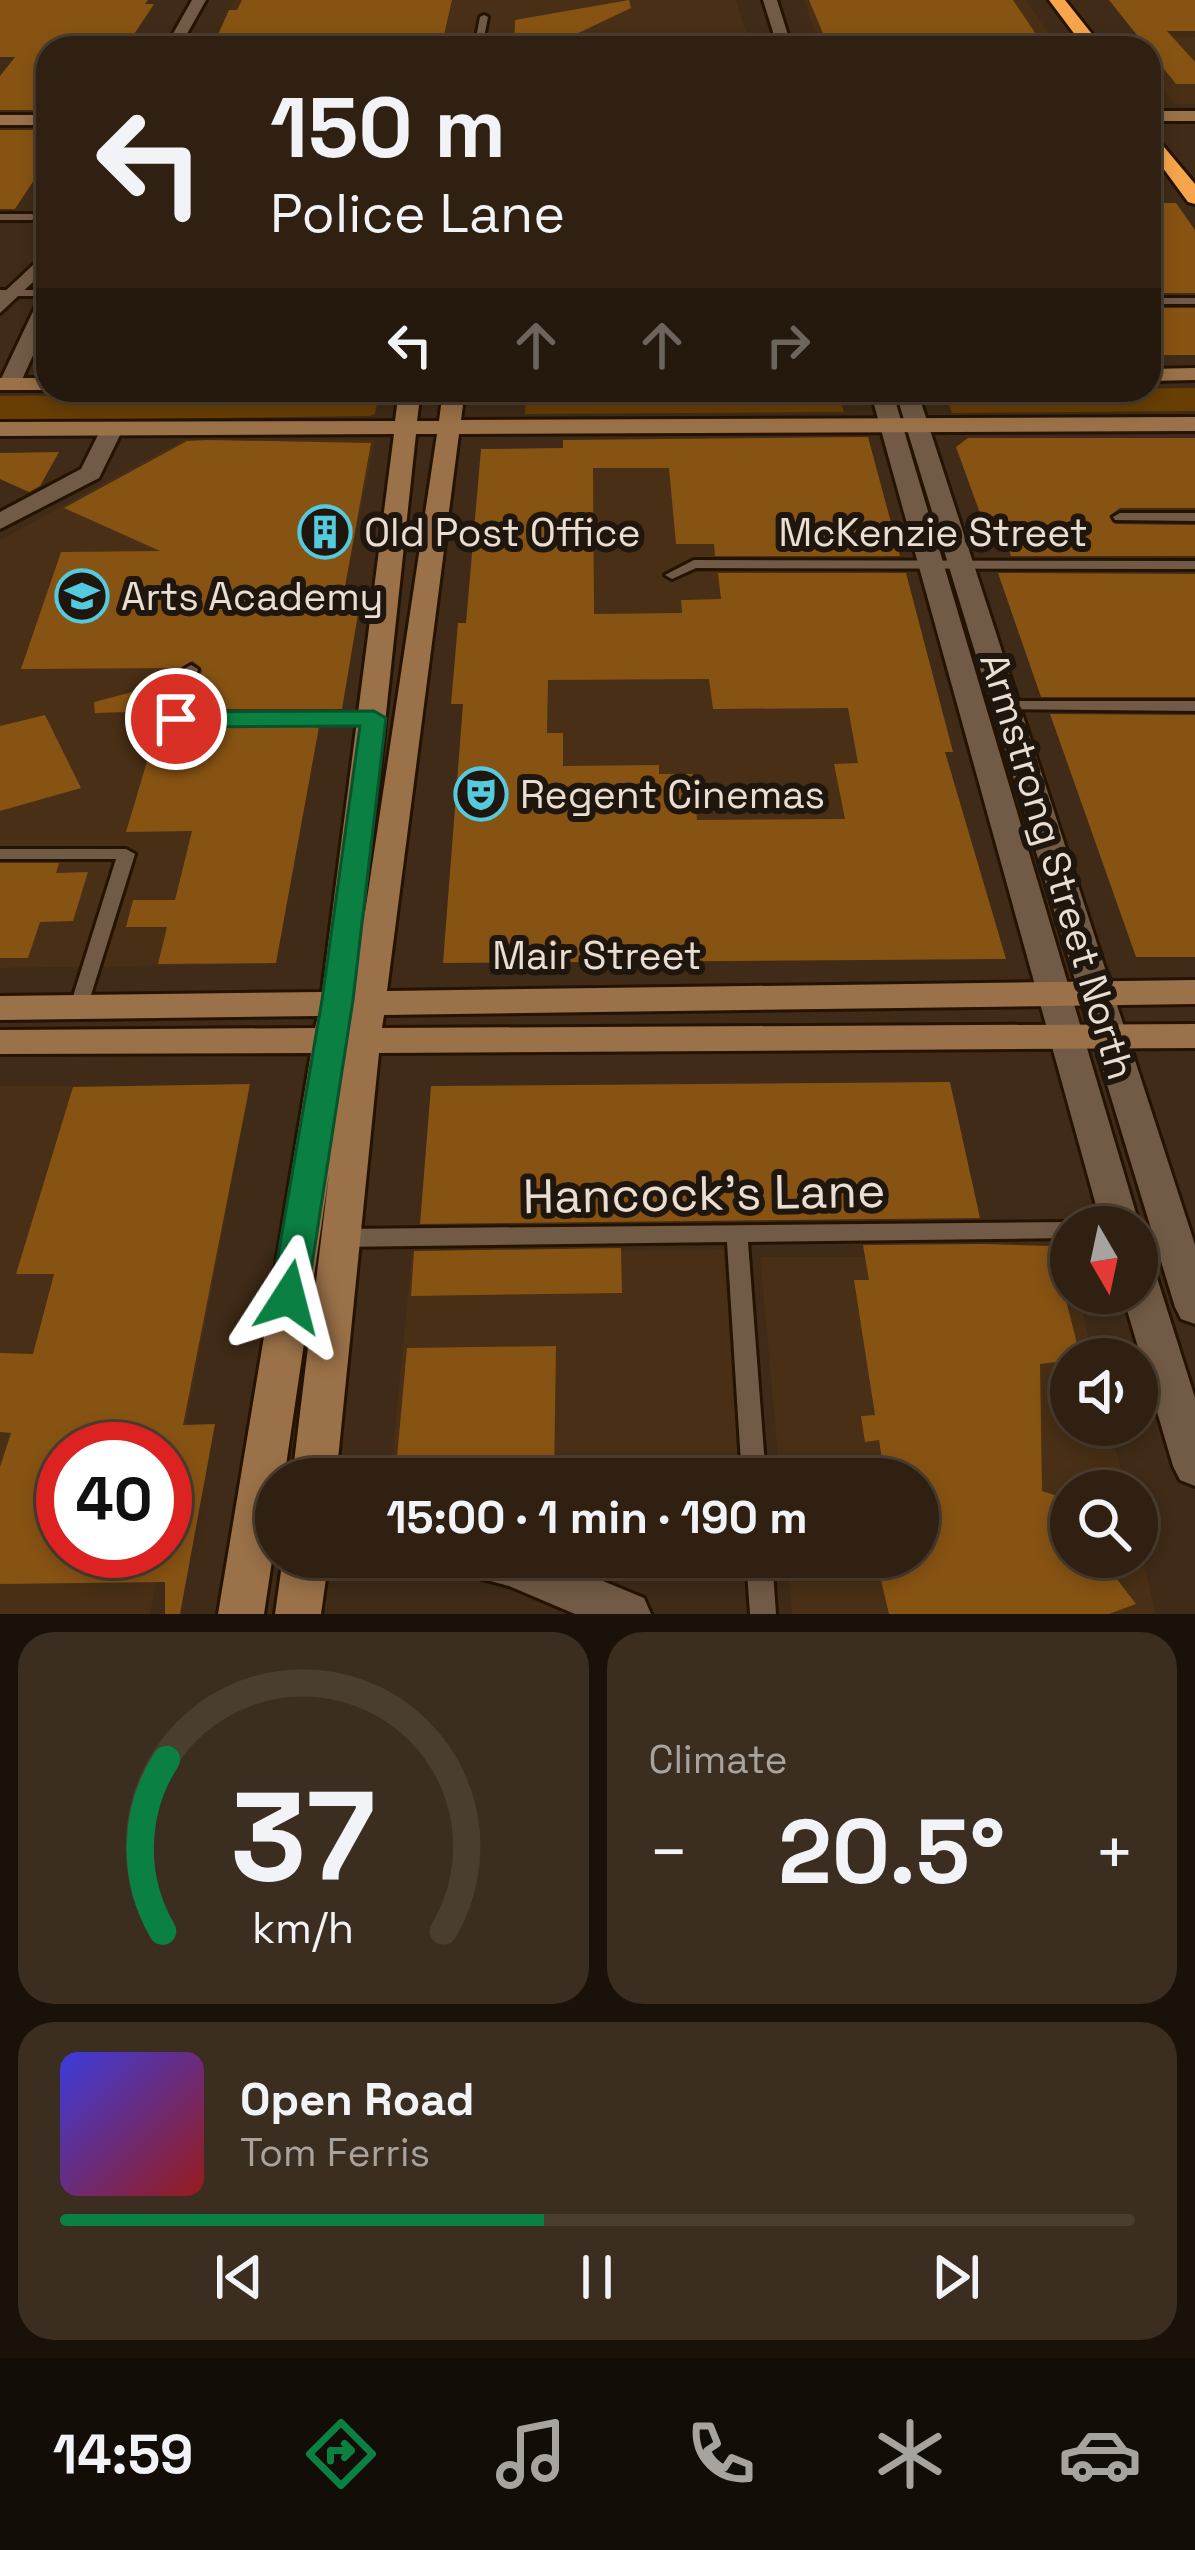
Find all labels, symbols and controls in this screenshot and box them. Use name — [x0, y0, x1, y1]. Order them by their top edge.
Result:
text: 150 m — [270, 74, 506, 182]
icon: left — [72, 84, 228, 240]
text: Police Lane — [270, 179, 565, 248]
icon: left — [377, 312, 443, 378]
icon: ahead — [503, 312, 569, 378]
icon: ahead — [629, 312, 695, 378]
icon: right — [755, 312, 821, 378]
building icon: Old Post Office — [297, 504, 353, 560]
place label: Old Post Office — [364, 508, 641, 557]
street label: McKenzie Street — [778, 508, 1088, 557]
school or university icon: Arts Academy — [54, 568, 110, 624]
place label: Arts Academy — [121, 572, 383, 621]
street label: Armstrong Street North — [969, 647, 1146, 1085]
pin — [125, 668, 227, 770]
icon: arrive — [143, 686, 209, 752]
theatre icon: Regent Cinemas — [453, 766, 509, 822]
place label: Regent Cinemas — [520, 770, 825, 819]
street label: Mair Street — [492, 931, 702, 980]
street label: Hancock's Lane — [522, 1160, 886, 1227]
north arrow — [1050, 1206, 1158, 1314]
map controls — [1050, 1206, 1158, 1578]
position arrow — [226, 1234, 352, 1360]
button: sound — [1050, 1338, 1158, 1446]
speed limit sign: 40 — [36, 1422, 192, 1578]
button: search — [1050, 1470, 1158, 1578]
text: 15:00 · 1 min · 190 m — [386, 1489, 808, 1546]
text: Climate — [649, 1735, 788, 1784]
text: 37 — [231, 1757, 376, 1916]
text: 20.5° — [778, 1794, 1005, 1909]
text: − — [649, 1810, 689, 1894]
text: + — [1094, 1810, 1135, 1894]
text: km/h — [252, 1901, 354, 1956]
text: Open Road — [240, 2071, 475, 2128]
text: Tom Ferris — [240, 2128, 430, 2177]
icon: previous — [206, 2244, 272, 2310]
icon: pause — [564, 2244, 630, 2310]
icon: next — [923, 2244, 989, 2310]
icon: directions — [299, 2412, 383, 2496]
icon: music — [489, 2412, 573, 2496]
icon: phone — [679, 2412, 763, 2496]
icon: climate — [868, 2412, 952, 2496]
icon: car — [1058, 2412, 1142, 2496]
text: 14:59 — [53, 2420, 193, 2489]

